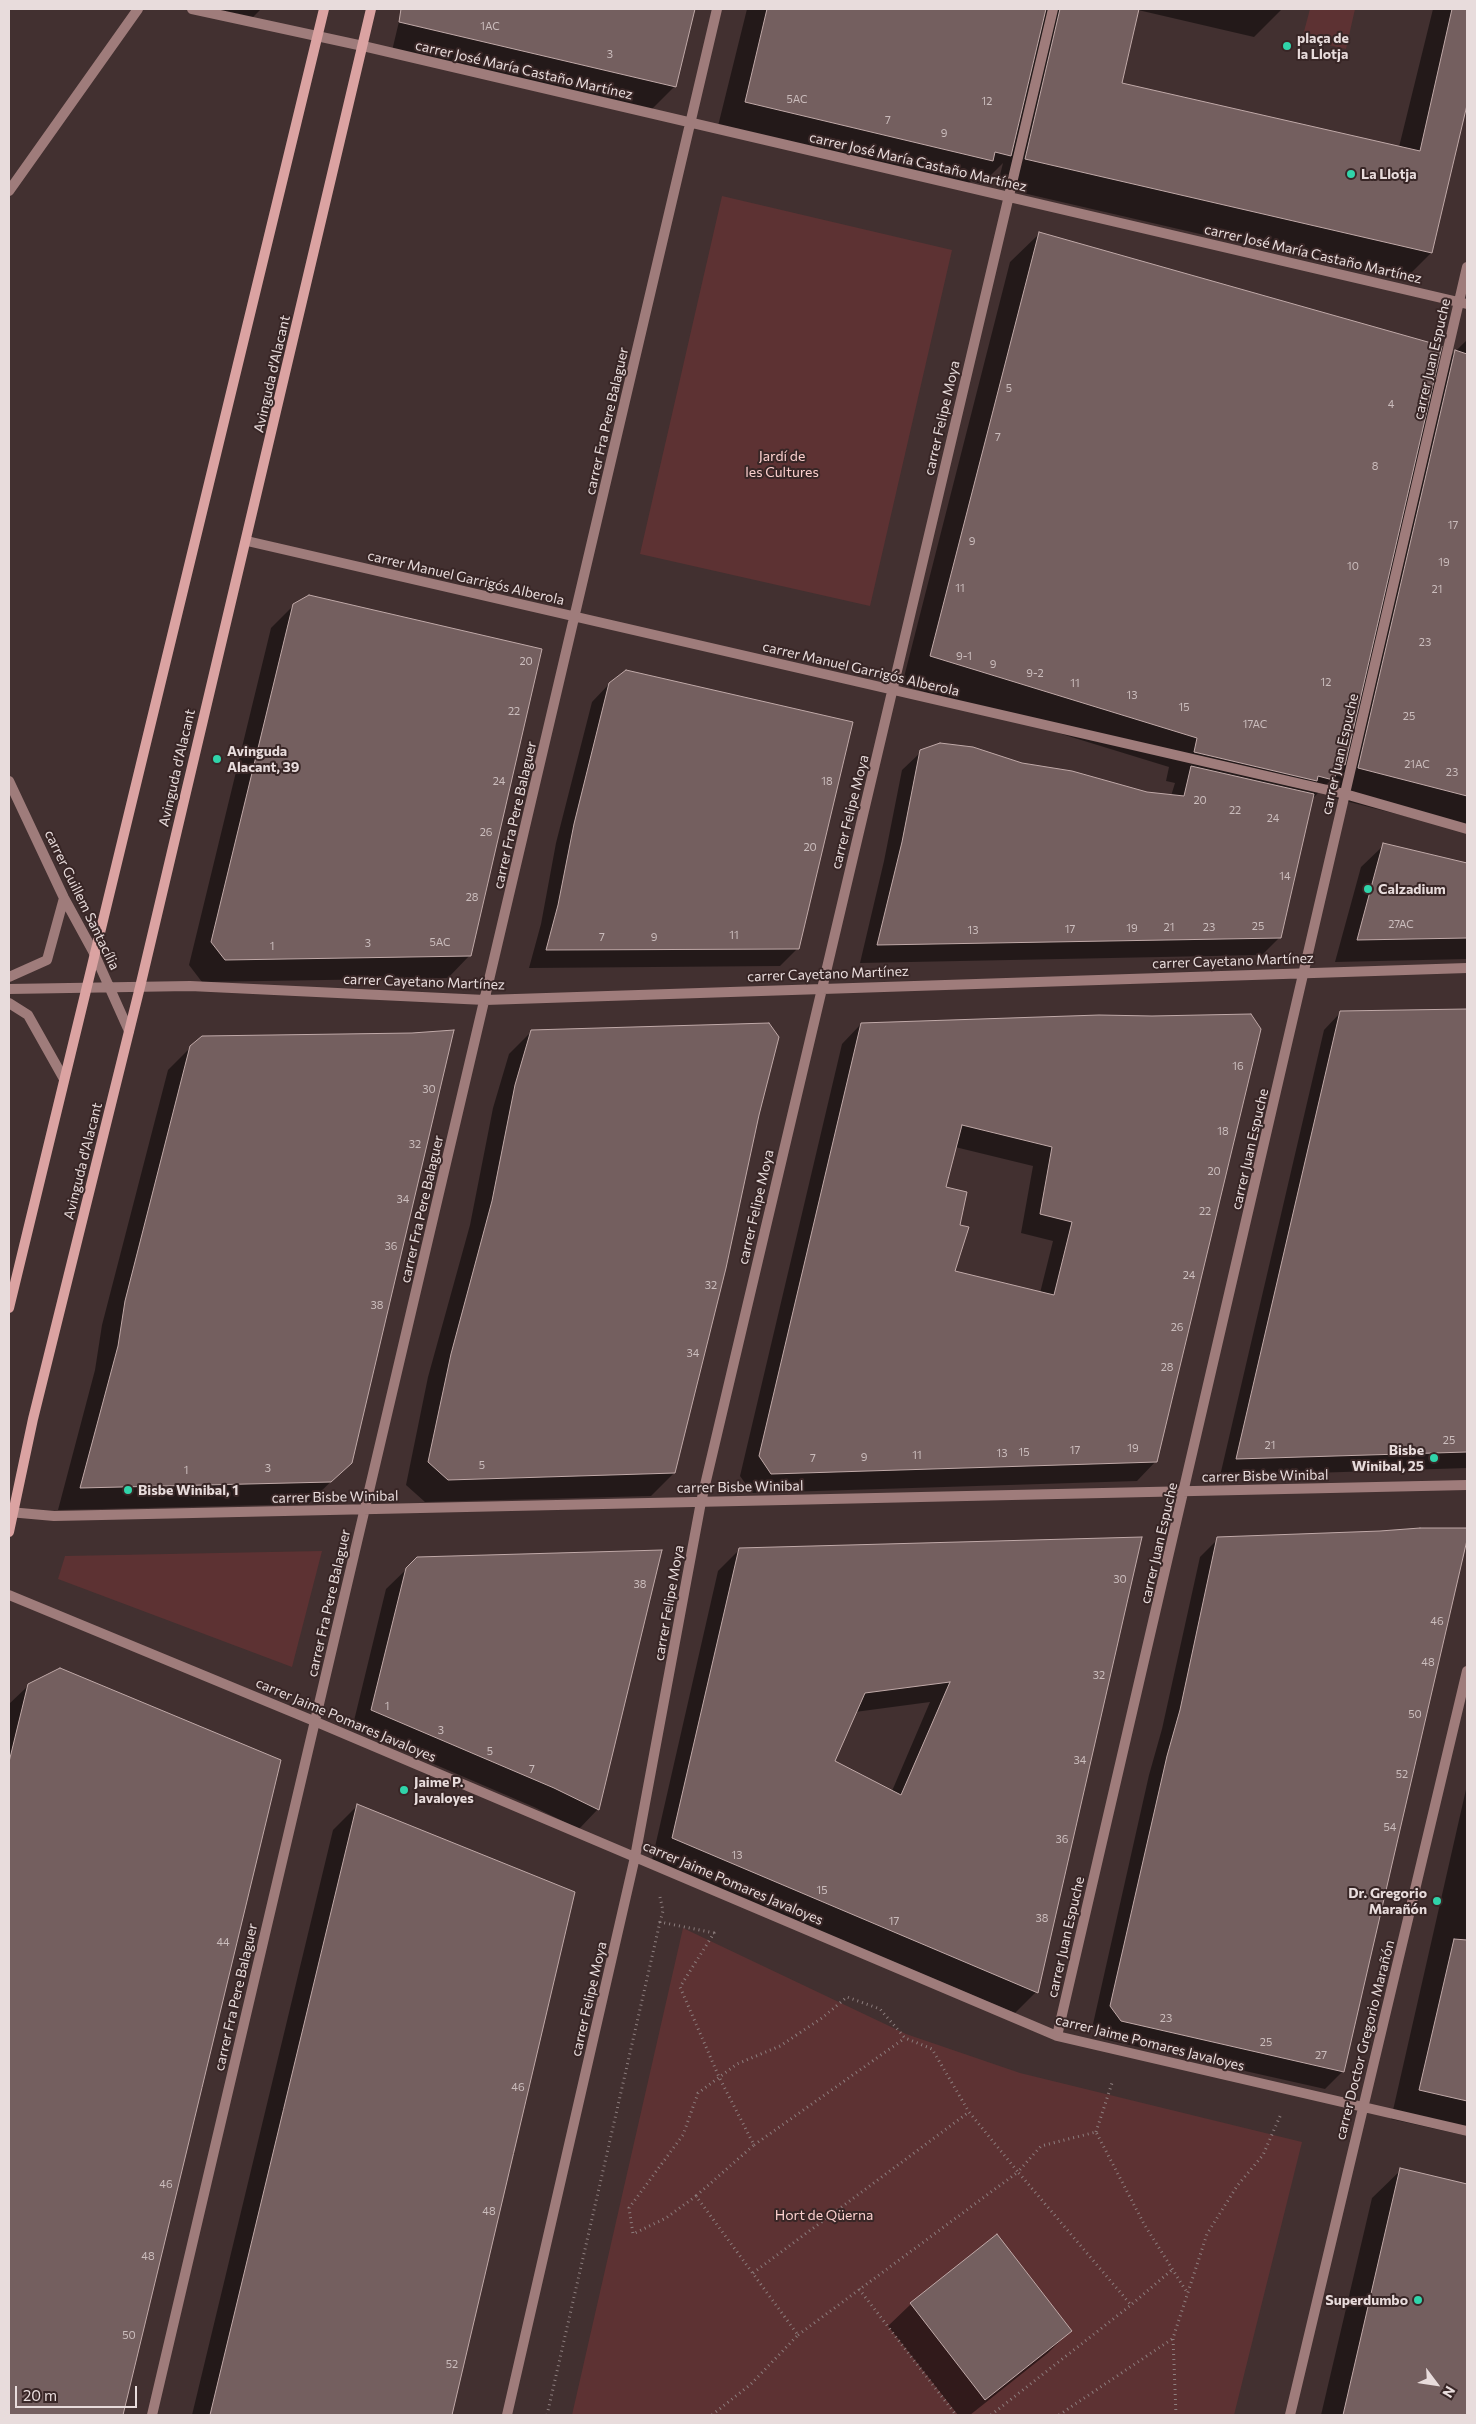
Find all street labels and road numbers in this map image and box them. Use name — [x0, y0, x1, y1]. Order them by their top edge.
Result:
street label: carrer José María Castaño Martínez — [414, 37, 634, 103]
street label: carrer José María Castaño Martínez — [808, 129, 1028, 195]
street label: carrer José María Castaño Martínez — [1203, 221, 1423, 287]
street label: carrer Juan Espuche — [1410, 297, 1454, 421]
street label: Avinguda d'Alacant — [250, 314, 294, 434]
street label: carrer Fra Pere Balaguer — [582, 345, 632, 497]
street label: carrer Felipe Moya — [921, 359, 963, 477]
street label: carrer Manuel Garrigós Alberola — [366, 547, 566, 609]
street label: carrer Manuel Garrigós Alberola — [761, 638, 961, 700]
street label: carrer Juan Espuche — [1318, 692, 1362, 816]
street label: Avinguda d'Alacant — [155, 708, 199, 828]
street label: carrer Fra Pere Balaguer — [490, 739, 540, 891]
street label: carrer Felipe Moya — [828, 753, 872, 871]
street label: carrer Guillem Santacília — [41, 827, 123, 973]
street label: carrer Cayetano Martínez — [1152, 950, 1314, 972]
street label: carrer Cayetano Martínez — [747, 963, 909, 985]
street label: carrer Cayetano Martínez — [343, 971, 505, 993]
street label: carrer Juan Espuche — [1228, 1087, 1272, 1211]
street label: Avinguda d'Alacant — [60, 1101, 106, 1221]
street label: carrer Fra Pere Balaguer — [397, 1133, 447, 1285]
street label: carrer Felipe Moya — [735, 1148, 777, 1266]
street label: carrer Bisbe Winibal — [1201, 1466, 1329, 1486]
street label: carrer Bisbe Winibal — [676, 1477, 804, 1497]
street label: carrer Juan Espuche — [1137, 1481, 1181, 1605]
street label: carrer Bisbe Winibal — [271, 1487, 399, 1507]
street label: carrer Fra Pere Balaguer — [304, 1527, 354, 1679]
street label: carrer Felipe Moya — [651, 1544, 687, 1662]
street label: carrer Jaime Pomares Javaloyes — [253, 1674, 439, 1766]
street label: carrer Jaime Pomares Javaloyes — [640, 1837, 826, 1929]
street label: carrer Juan Espuche — [1044, 1875, 1088, 1999]
street label: carrer Fra Pere Balaguer — [211, 1921, 261, 2073]
street label: carrer Doctor Gregorio Marañón — [1332, 1938, 1398, 2142]
street label: carrer Felipe Moya — [568, 1940, 610, 2058]
street label: carrer Jaime Pomares Javaloyes — [1054, 2011, 1246, 2075]

